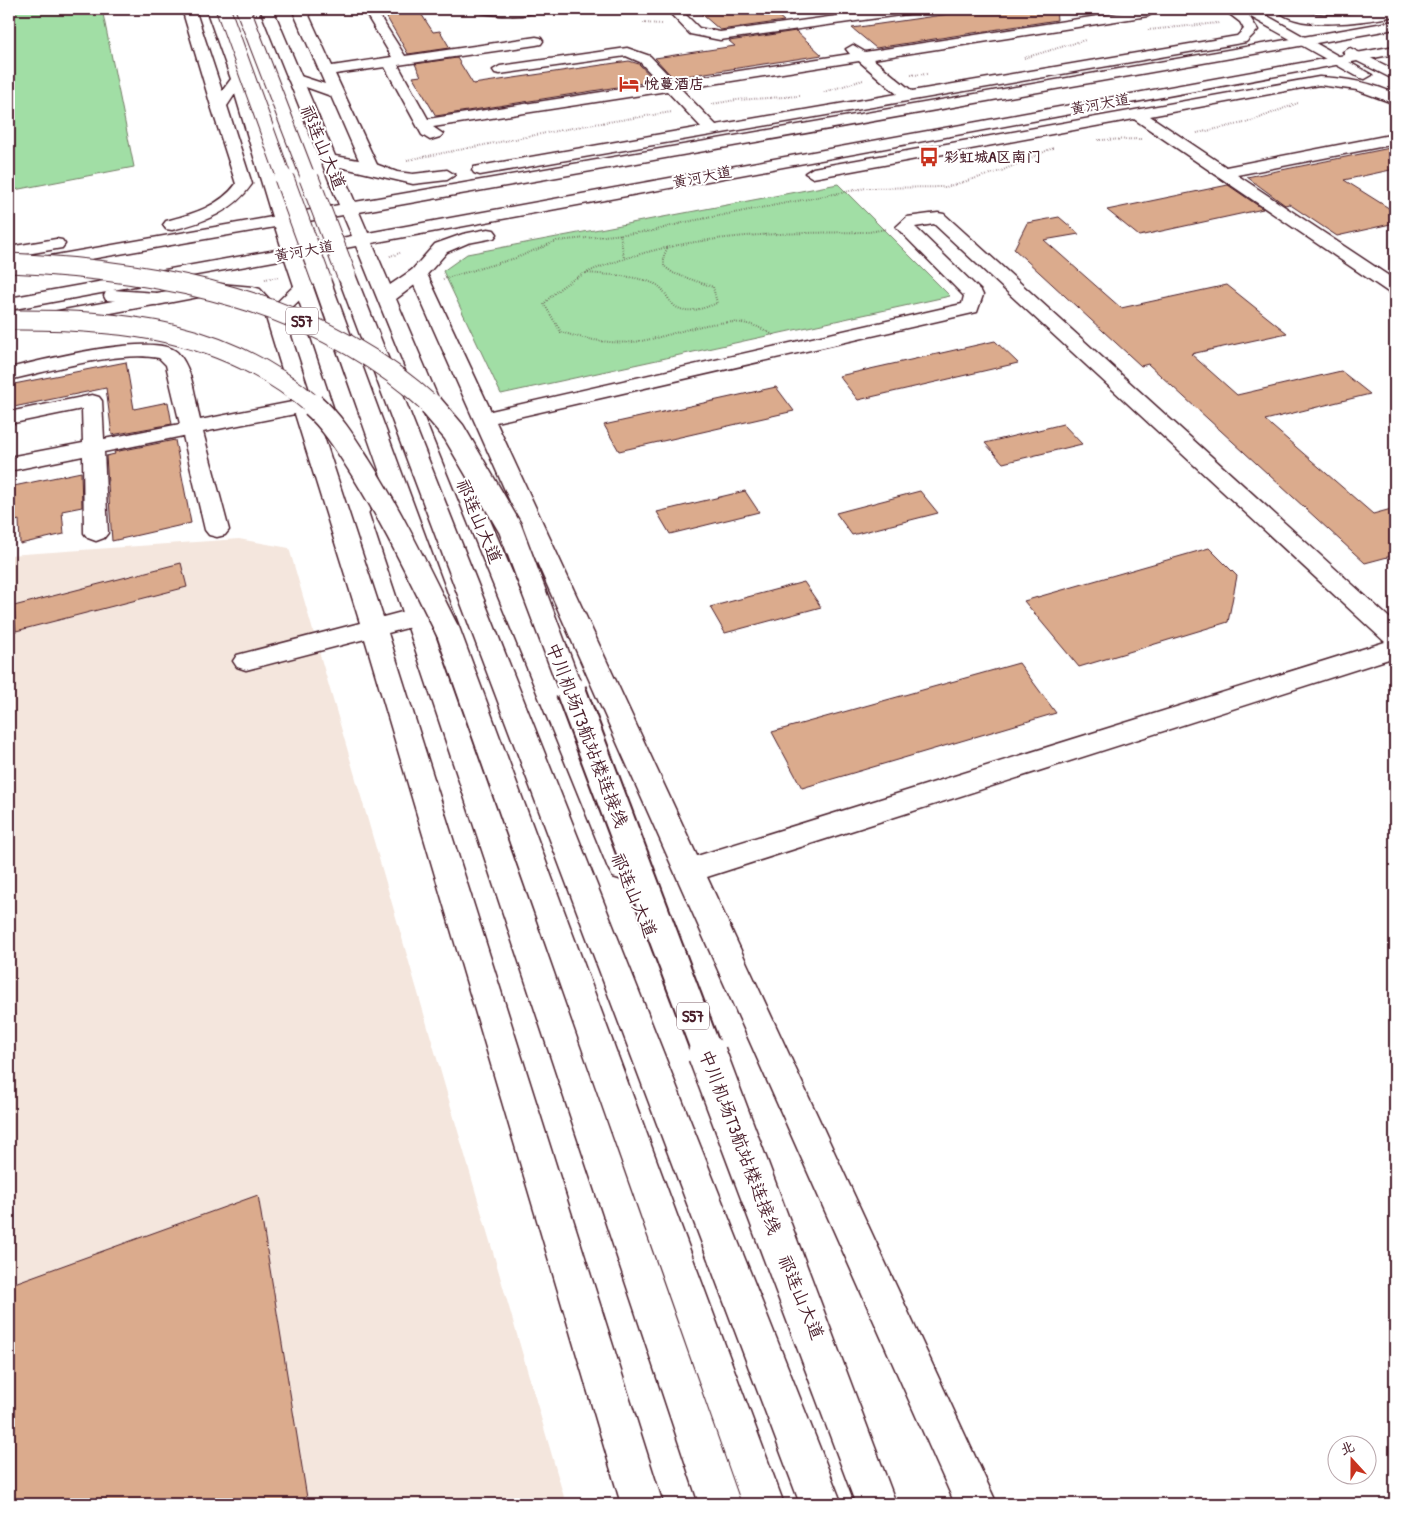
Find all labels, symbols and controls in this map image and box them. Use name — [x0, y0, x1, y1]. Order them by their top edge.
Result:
hotel icon: 悦蔓酒店 — [618, 73, 640, 95]
place label: 悦蔓酒店 — [644, 73, 704, 94]
street label: 黄河大道 — [1069, 88, 1131, 119]
street label: 祁连山大道 — [294, 100, 353, 193]
bus stop icon: 彩虹城A区南门 — [918, 146, 940, 168]
place label: 彩虹城A区南门 — [944, 146, 1041, 167]
street label: 黄河大道 — [670, 160, 733, 193]
street label: 黄河大道 — [273, 235, 335, 266]
road number: S57 — [286, 308, 318, 334]
street label: 祁连山大道 — [450, 474, 509, 567]
street label: 中川机场T3航站楼连接线 — [541, 639, 634, 831]
street label: 祁连山大道 — [605, 848, 664, 941]
road number: S57 — [677, 1002, 709, 1030]
street label: 中川机场T3航站楼连接线 — [694, 1046, 787, 1238]
street label: 祁连山大道 — [772, 1250, 831, 1343]
north arrow — [1326, 1436, 1376, 1486]
text: 北 — [1337, 1436, 1357, 1459]

